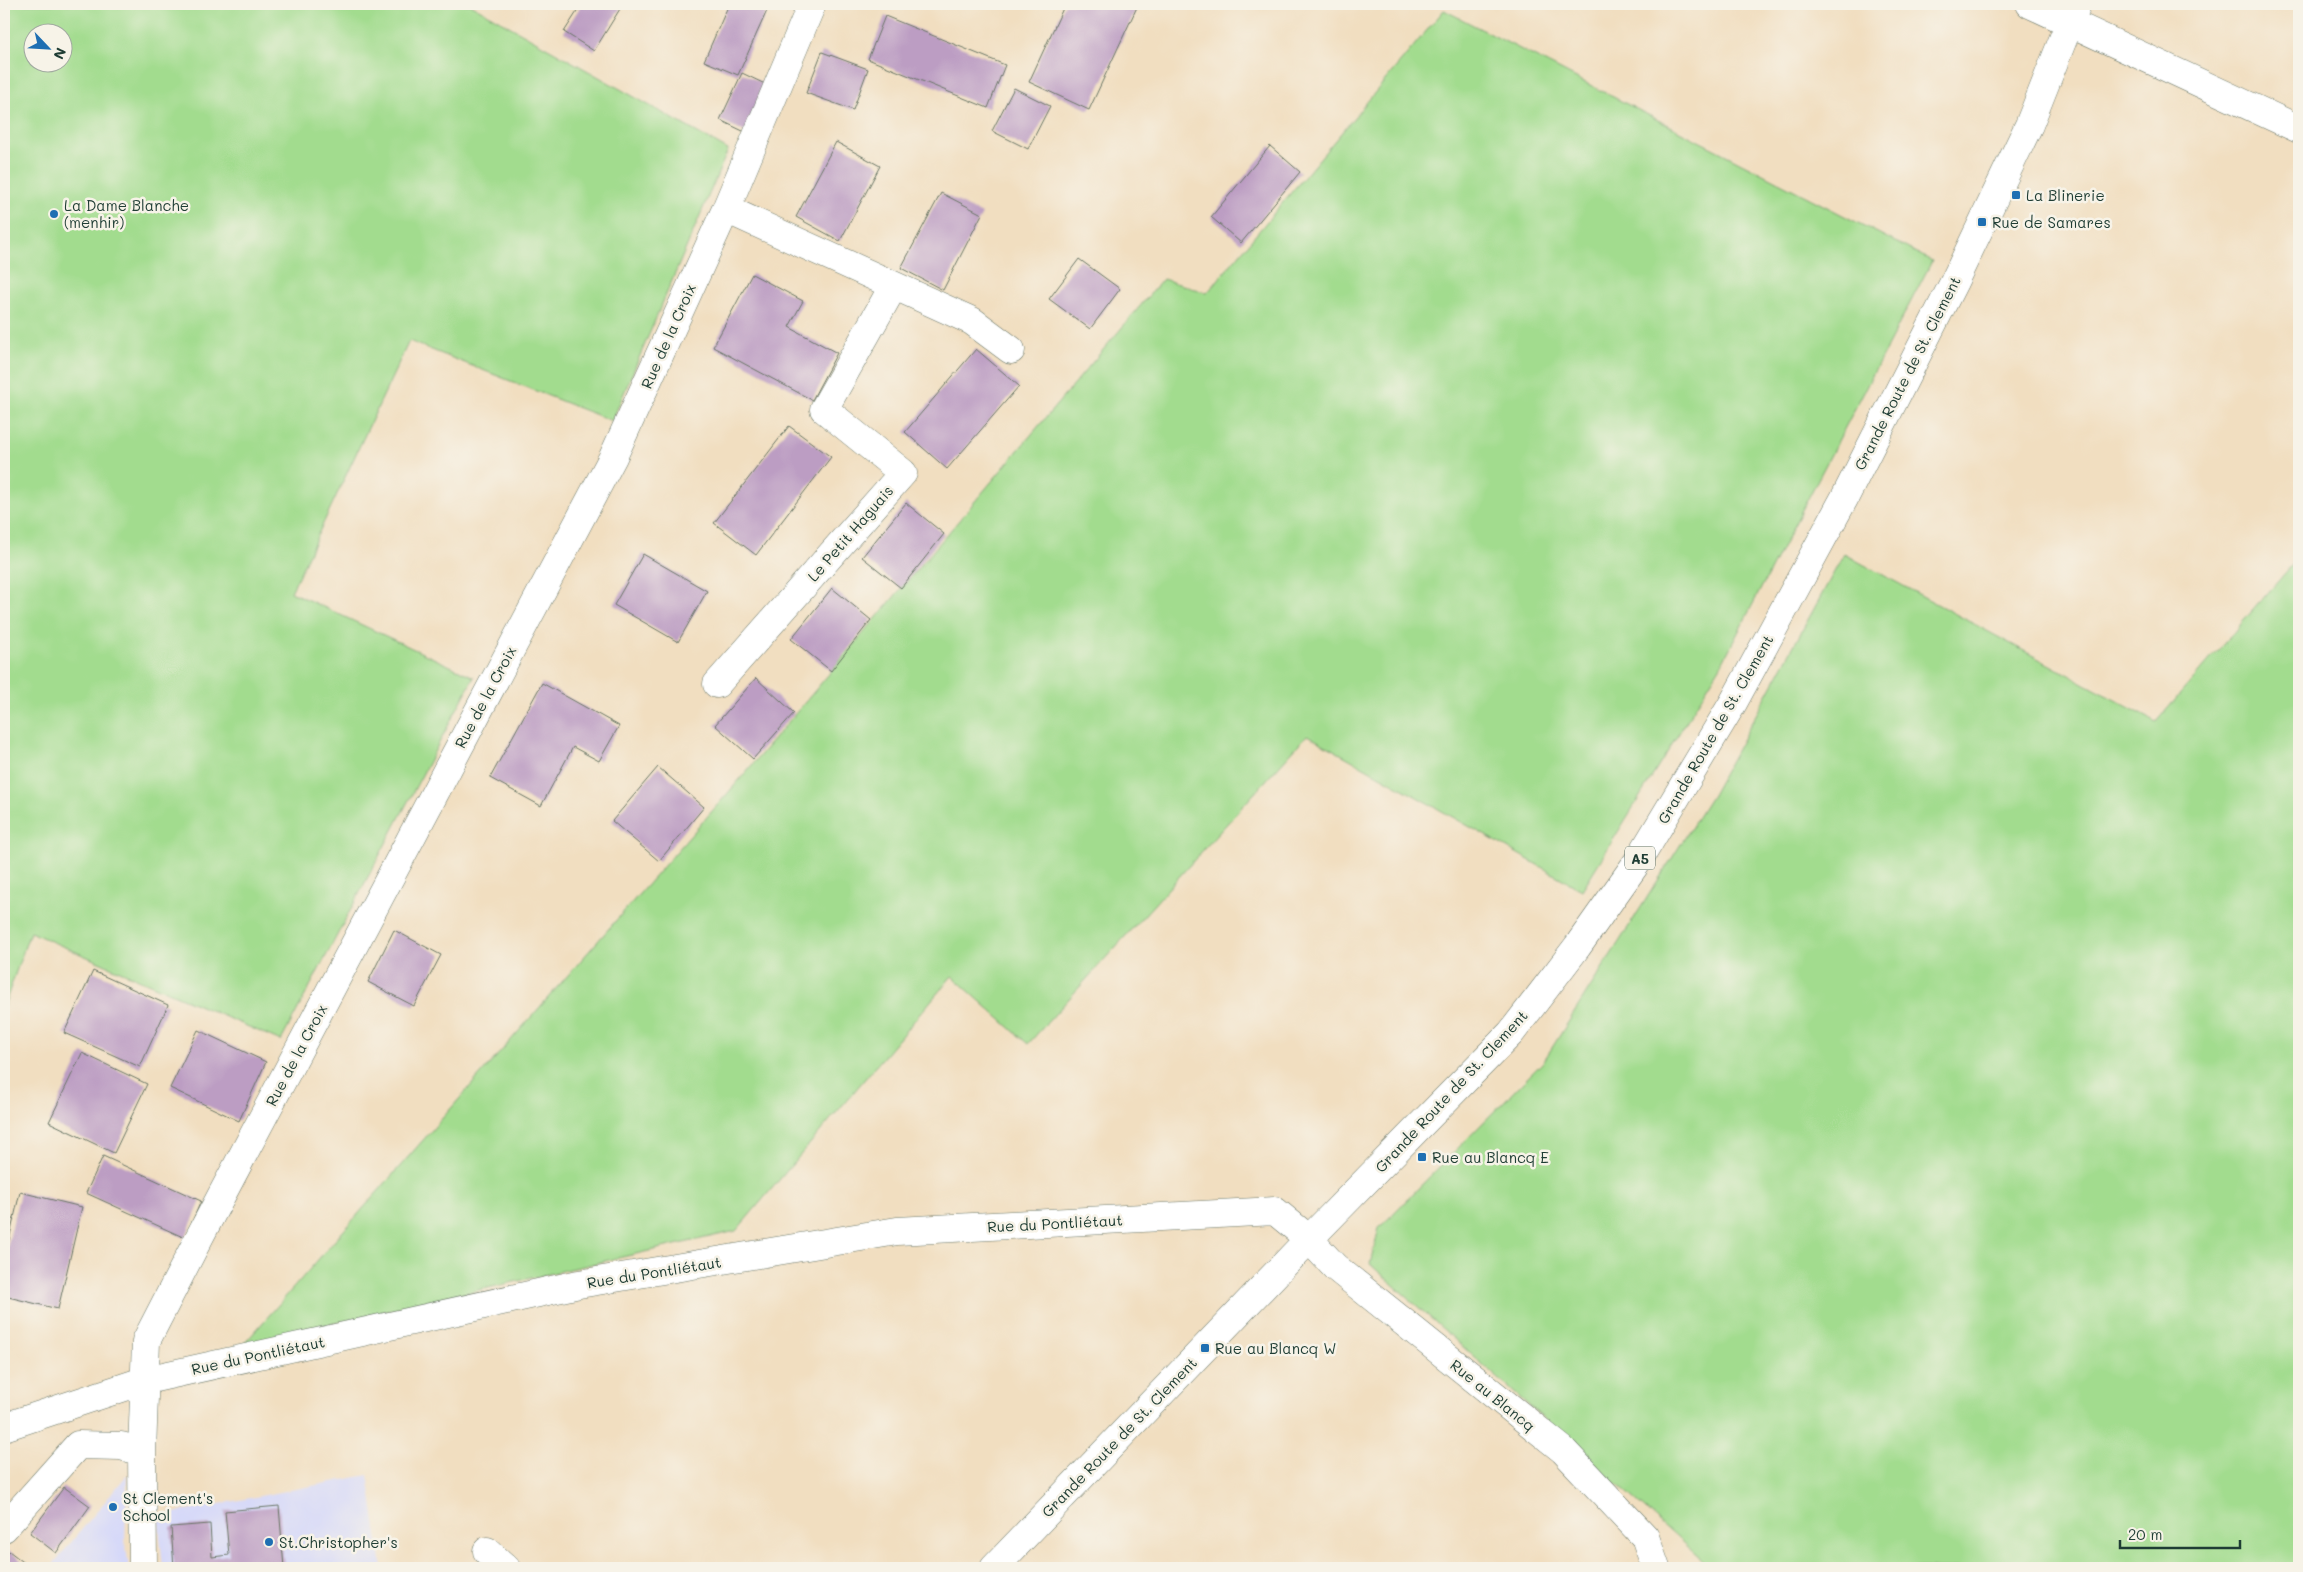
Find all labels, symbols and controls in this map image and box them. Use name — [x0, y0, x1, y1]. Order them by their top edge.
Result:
north arrow — [22, 22, 72, 72]
text: N — [49, 45, 71, 63]
place label: La Blinerie — [2026, 185, 2105, 205]
marker: La Blinerie — [2010, 189, 2022, 201]
place label: La Dame Blanche (menhir) — [64, 195, 189, 232]
marker: La Dame Blanche (menhir) — [48, 208, 60, 220]
place label: Rue de Samares — [1992, 212, 2111, 232]
marker: Rue de Samares — [1976, 216, 1988, 228]
street label: Grande Route de St. Clement — [1849, 273, 1965, 473]
street label: Rue de la Croix — [636, 280, 700, 392]
street label: Le Petit Haguais — [803, 481, 897, 585]
street label: Grande Route de St. Clement — [1653, 631, 1777, 827]
street label: Rue de la Croix — [450, 642, 520, 751]
road number: A5 — [1625, 846, 1655, 870]
street label: Rue de la Croix — [261, 1000, 331, 1109]
street label: Grande Route de St. Clement — [1370, 1006, 1532, 1176]
place label: Rue au Blancq E — [1432, 1147, 1549, 1167]
marker: Rue au Blancq E — [1416, 1151, 1428, 1163]
street label: Rue du Pontliétaut — [987, 1209, 1123, 1237]
street label: Rue du Pontliétaut — [585, 1252, 723, 1292]
street label: Rue du Pontliétaut — [190, 1331, 326, 1379]
place label: Rue au Blancq W — [1215, 1338, 1336, 1358]
marker: Rue au Blancq W — [1199, 1342, 1211, 1354]
street label: Grande Route de St. Clement — [1037, 1353, 1201, 1521]
street label: Rue au Blancq — [1447, 1355, 1539, 1435]
place label: St Clement's School — [123, 1488, 213, 1525]
marker: St Clement's School — [107, 1501, 119, 1513]
scale bar — [2120, 1517, 2240, 1549]
text: 20 m — [2128, 1524, 2162, 1544]
place label: St.Christopher's — [279, 1532, 398, 1552]
marker: St.Christopher's — [263, 1536, 275, 1548]

